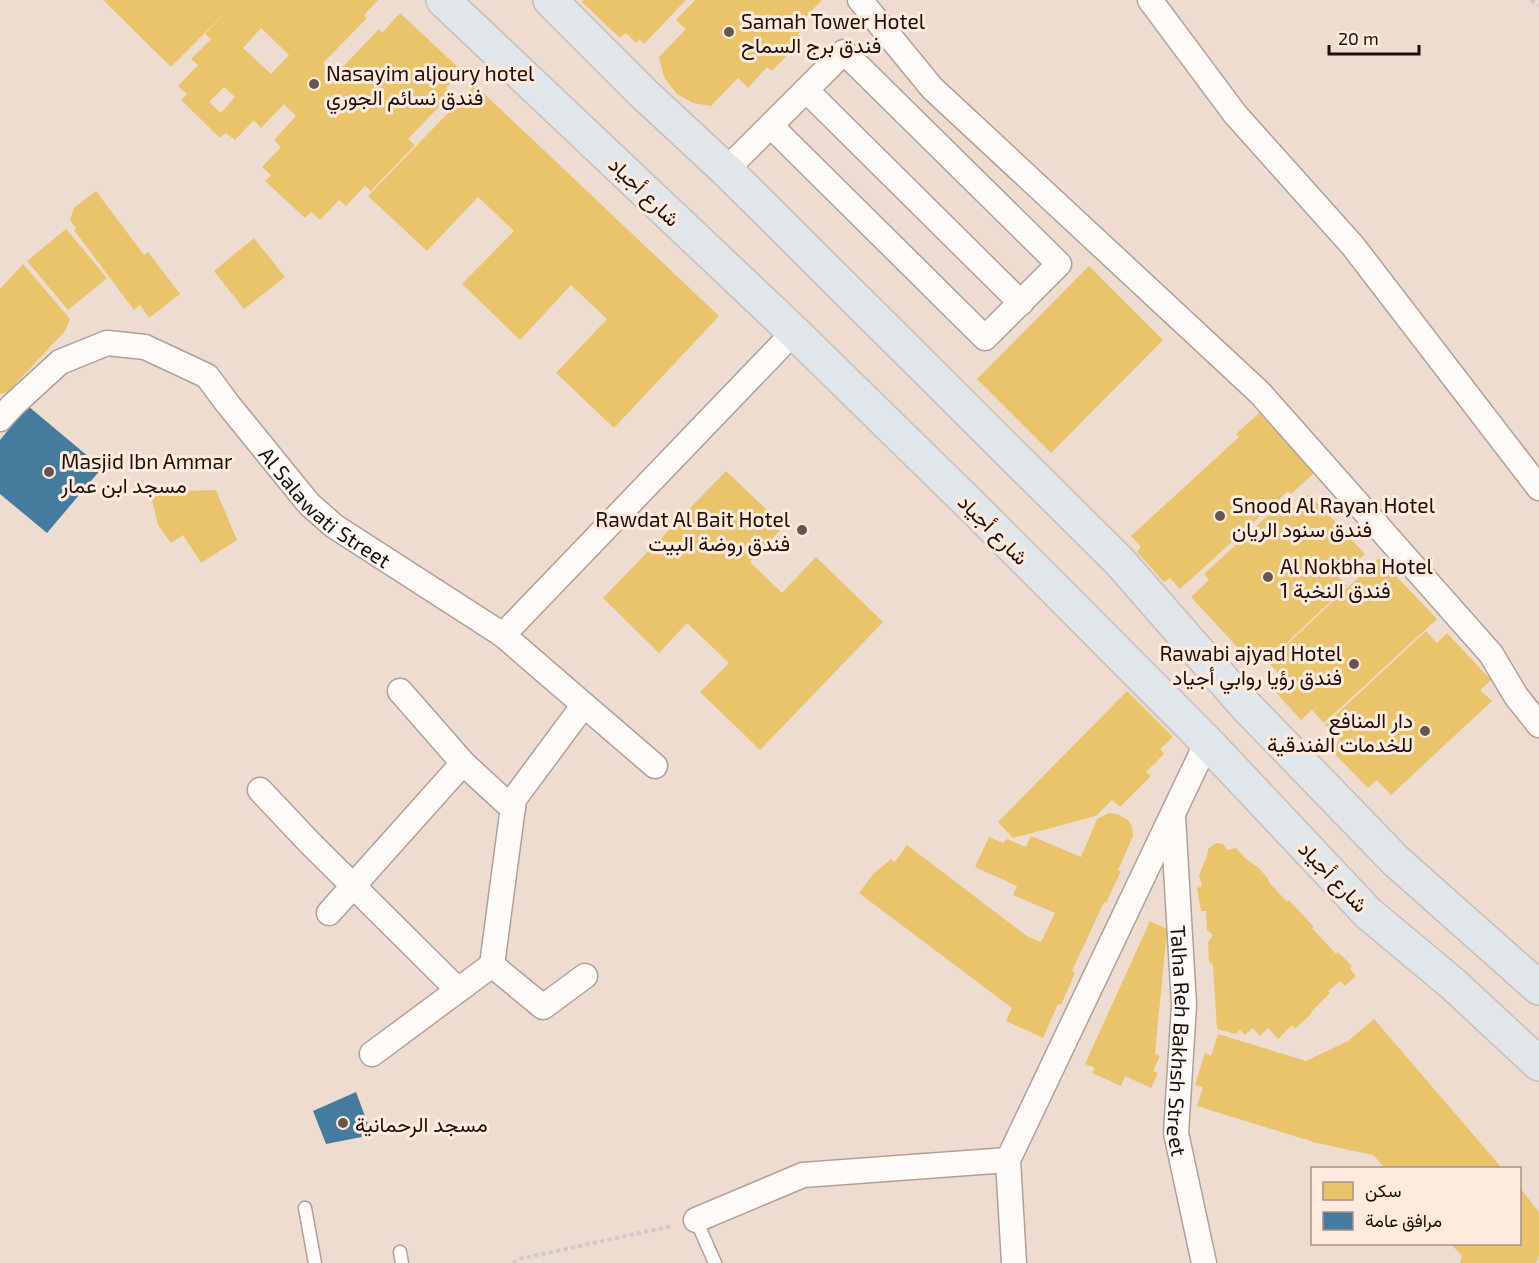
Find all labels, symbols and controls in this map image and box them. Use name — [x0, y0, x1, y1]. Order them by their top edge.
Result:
place label: Samah Tower Hotel فندق برج السماح — [741, 8, 926, 60]
scale bar — [1329, 18, 1419, 56]
marker: Samah Tower Hotel فندق برج السماح — [722, 25, 736, 39]
text: 20 m — [1338, 27, 1379, 49]
place label: Nasayim aljoury hotel فندق نسائم الجوري — [326, 60, 535, 115]
marker: Nasayim aljoury hotel فندق نسائم الجوري — [307, 77, 321, 91]
street label: شارع أجياد — [602, 151, 686, 233]
street label: Al Salawati Street — [255, 441, 396, 572]
place label: Masjid Ibn Ammar مسجد ابن عمار — [60, 448, 233, 499]
marker: Masjid Ibn Ammar مسجد ابن عمار — [42, 465, 56, 479]
street label: شارع أجياد — [952, 489, 1034, 571]
place label: Snood Al Rayan Hotel فندق سنود الريان — [1232, 492, 1436, 543]
place label: Rawdat Al Bait Hotel فندق روضة البيت — [595, 506, 791, 557]
marker: Snood Al Rayan Hotel فندق سنود الريان — [1213, 509, 1227, 523]
marker: Rawdat Al Bait Hotel فندق روضة البيت — [795, 523, 809, 537]
place label: Al Nokbha Hotel 1 فندق النخبة — [1280, 553, 1433, 603]
marker: Al Nokbha Hotel 1 فندق النخبة — [1261, 570, 1275, 584]
place label: Rawabi ajyad Hotel فندق رؤيا روابي أجياد — [1159, 640, 1343, 695]
marker: Rawabi ajyad Hotel فندق رؤيا روابي أجياد — [1347, 657, 1361, 671]
place label: دار المنافع للخدمات الفندقية — [1267, 707, 1413, 757]
marker: دار المنافع للخدمات الفندقية — [1418, 724, 1432, 738]
street label: شارع أجياد — [1292, 835, 1374, 919]
street label: Talha Reh Bakhsh Street — [1163, 925, 1197, 1158]
place label: مسجد الرحمانية — [355, 1111, 488, 1138]
marker: مسجد الرحمانية — [336, 1116, 350, 1130]
legend — [1311, 1167, 1521, 1245]
text: سكن — [1365, 1179, 1401, 1202]
text: مرافق عامة — [1365, 1209, 1442, 1232]

